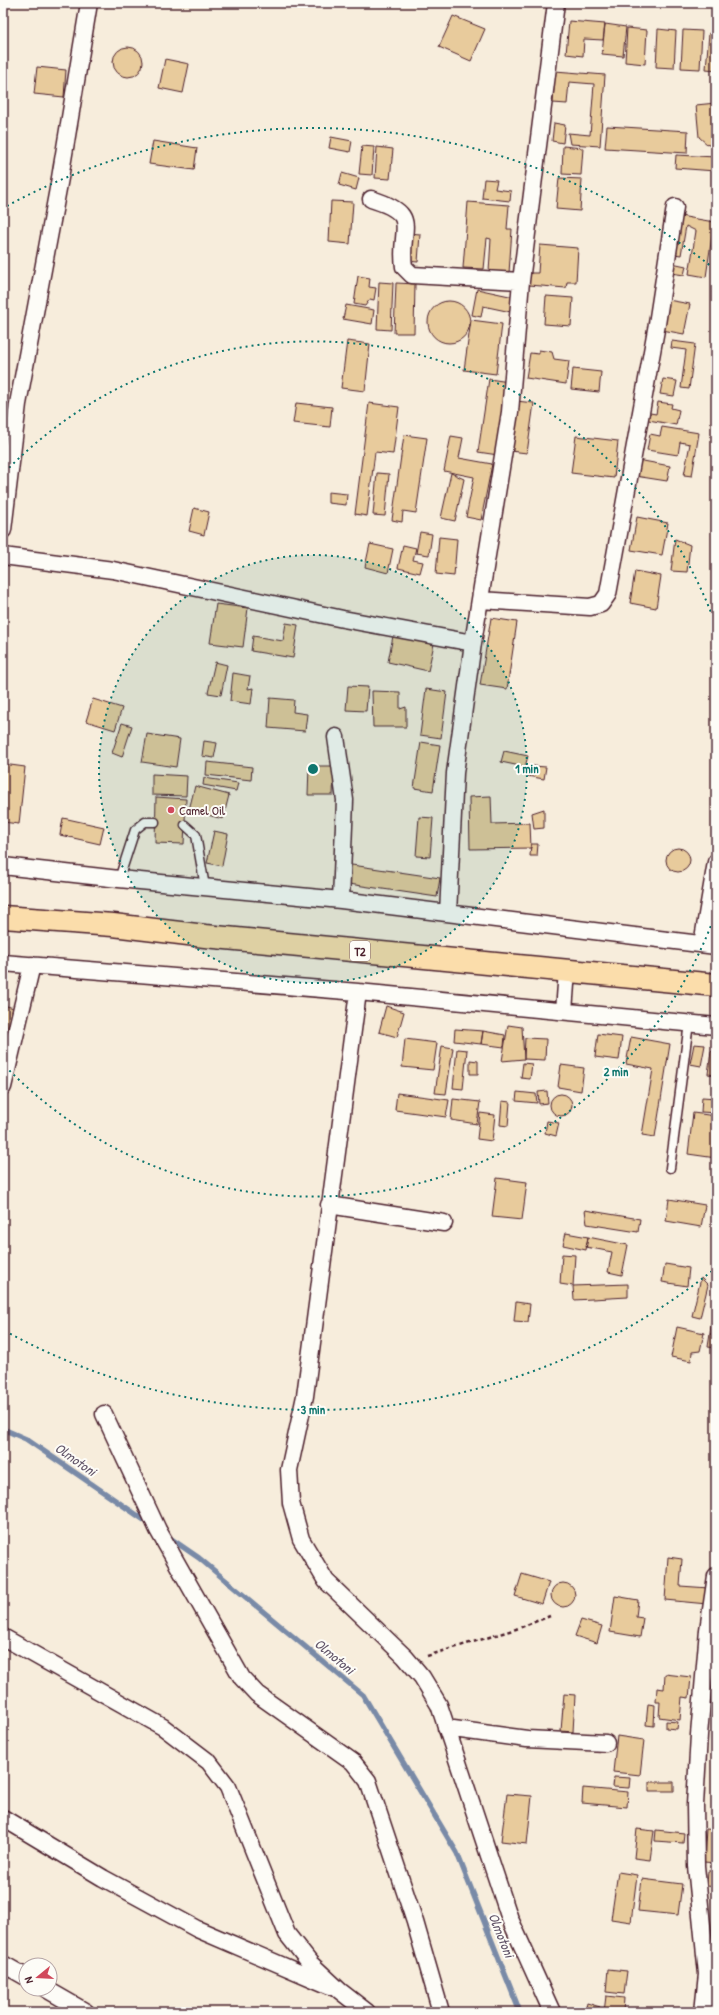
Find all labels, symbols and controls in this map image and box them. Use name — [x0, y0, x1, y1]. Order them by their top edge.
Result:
text: 1 min — [515, 760, 539, 777]
centre of rings — [306, 762, 320, 776]
place label: Camel Oil — [179, 801, 226, 819]
marker: Camel Oil — [166, 805, 176, 815]
road number: T2 — [350, 941, 370, 961]
text: 2 min — [604, 1063, 629, 1080]
text: 3 min — [301, 1401, 326, 1418]
water label: Olmotoni — [51, 1438, 102, 1481]
water label: Olmotoni — [311, 1634, 360, 1679]
water label: Olmotoni — [484, 1910, 520, 1962]
north arrow — [18, 1957, 58, 1997]
text: N — [21, 1975, 36, 1985]

